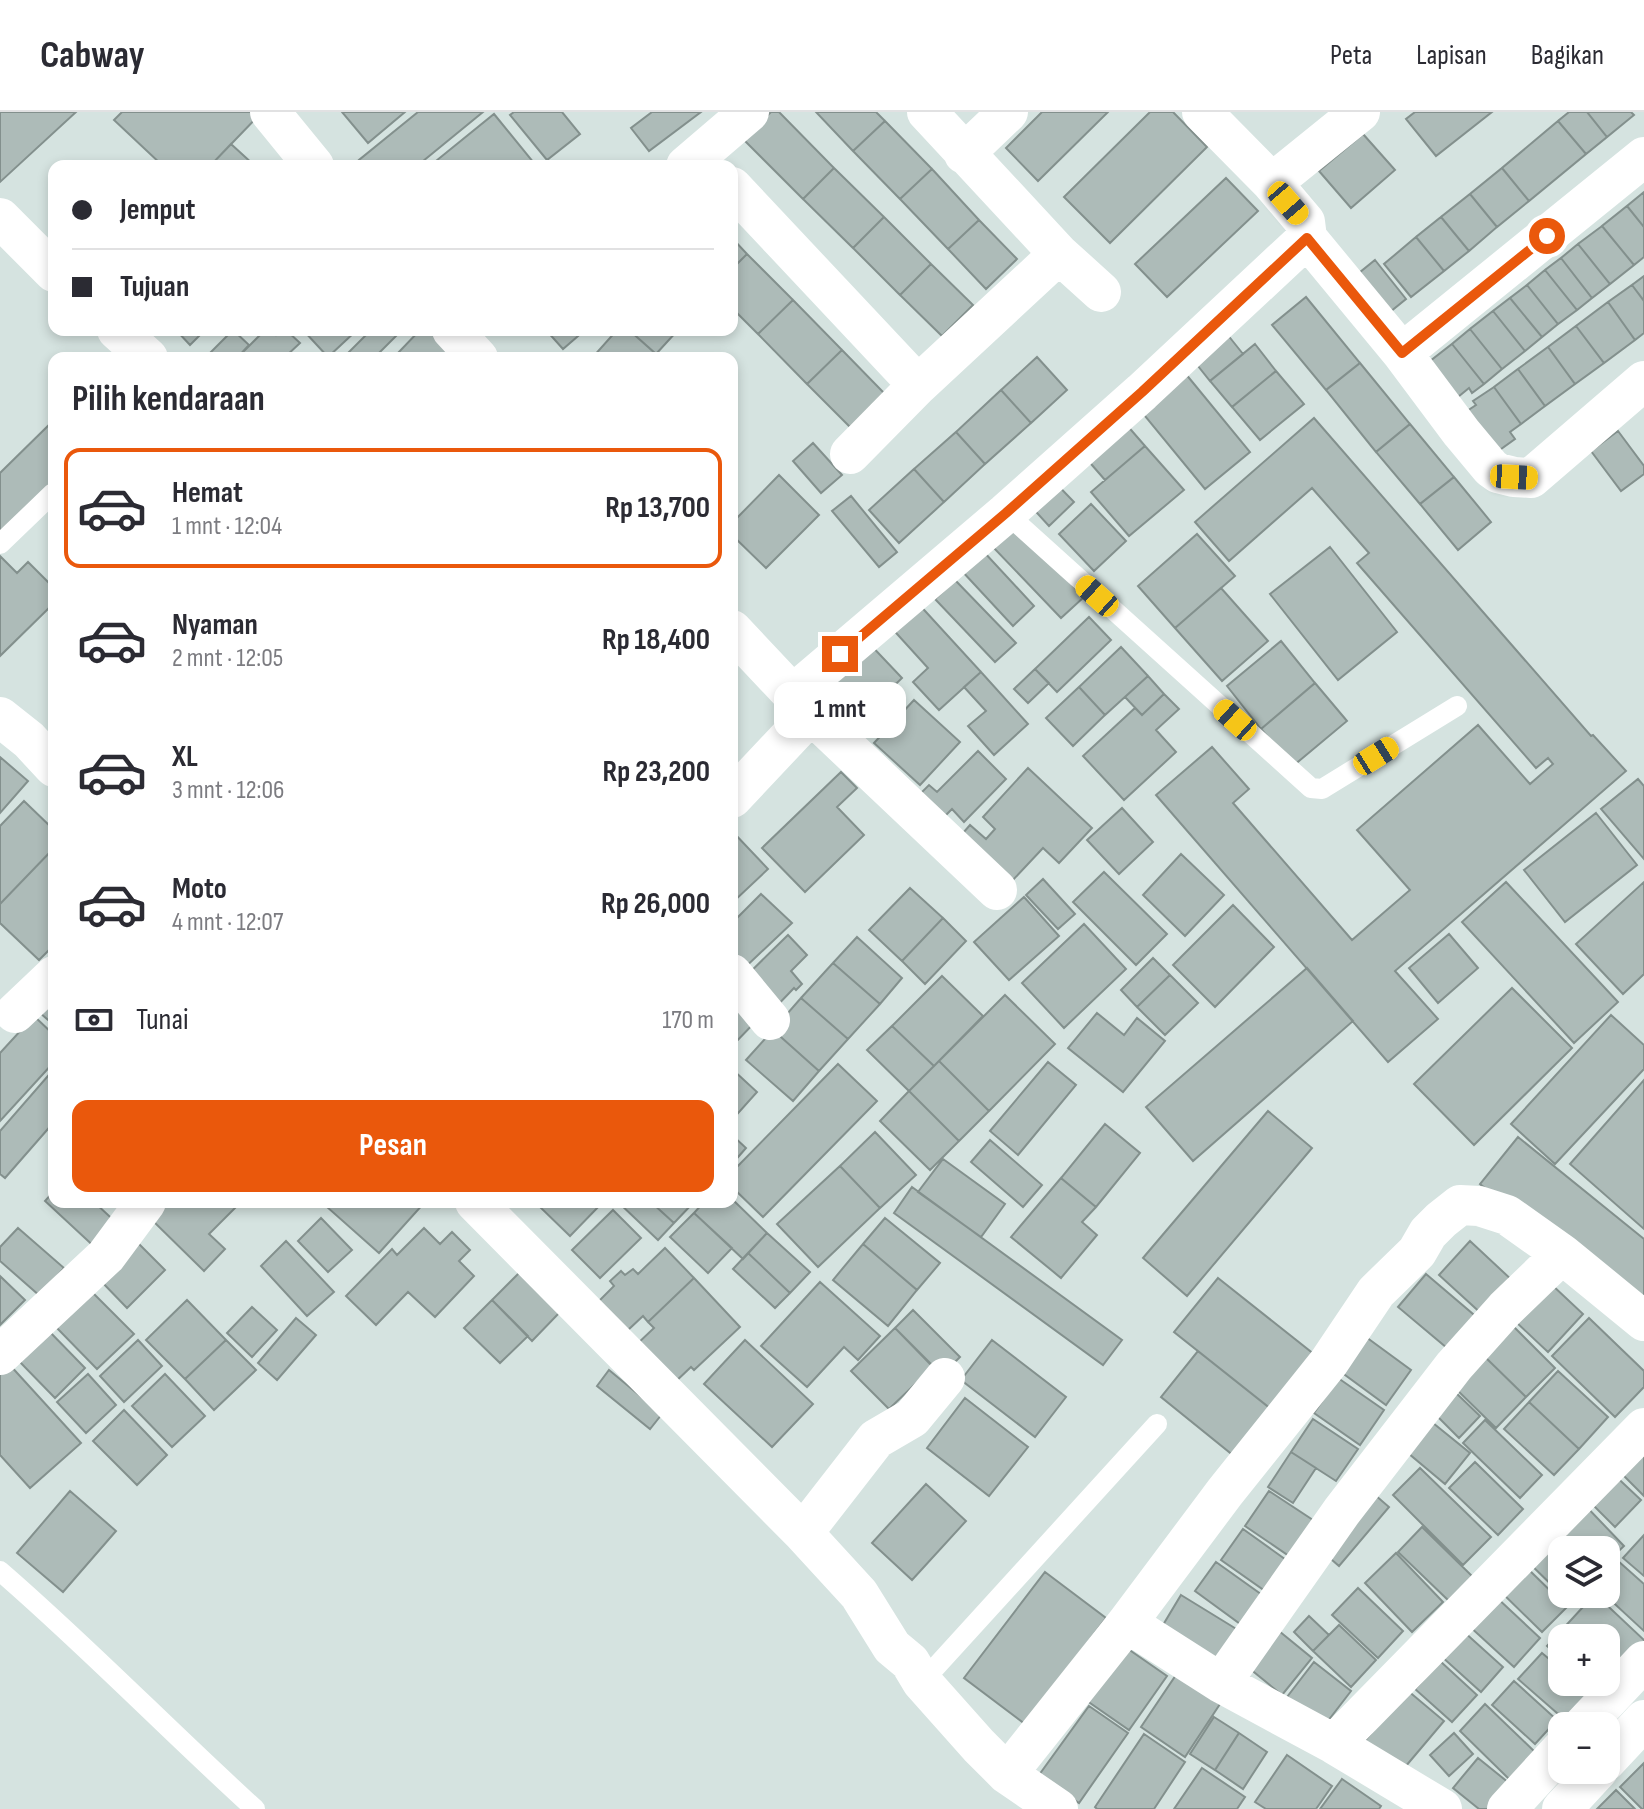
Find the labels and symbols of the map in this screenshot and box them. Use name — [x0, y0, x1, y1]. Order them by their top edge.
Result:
car — [1263, 177, 1313, 229]
route start — [1529, 218, 1565, 254]
car — [1489, 464, 1539, 490]
car — [1071, 571, 1123, 621]
route end — [822, 636, 858, 672]
callout: 1 mnt — [774, 682, 906, 738]
car — [1209, 695, 1261, 745]
car — [1349, 733, 1403, 779]

